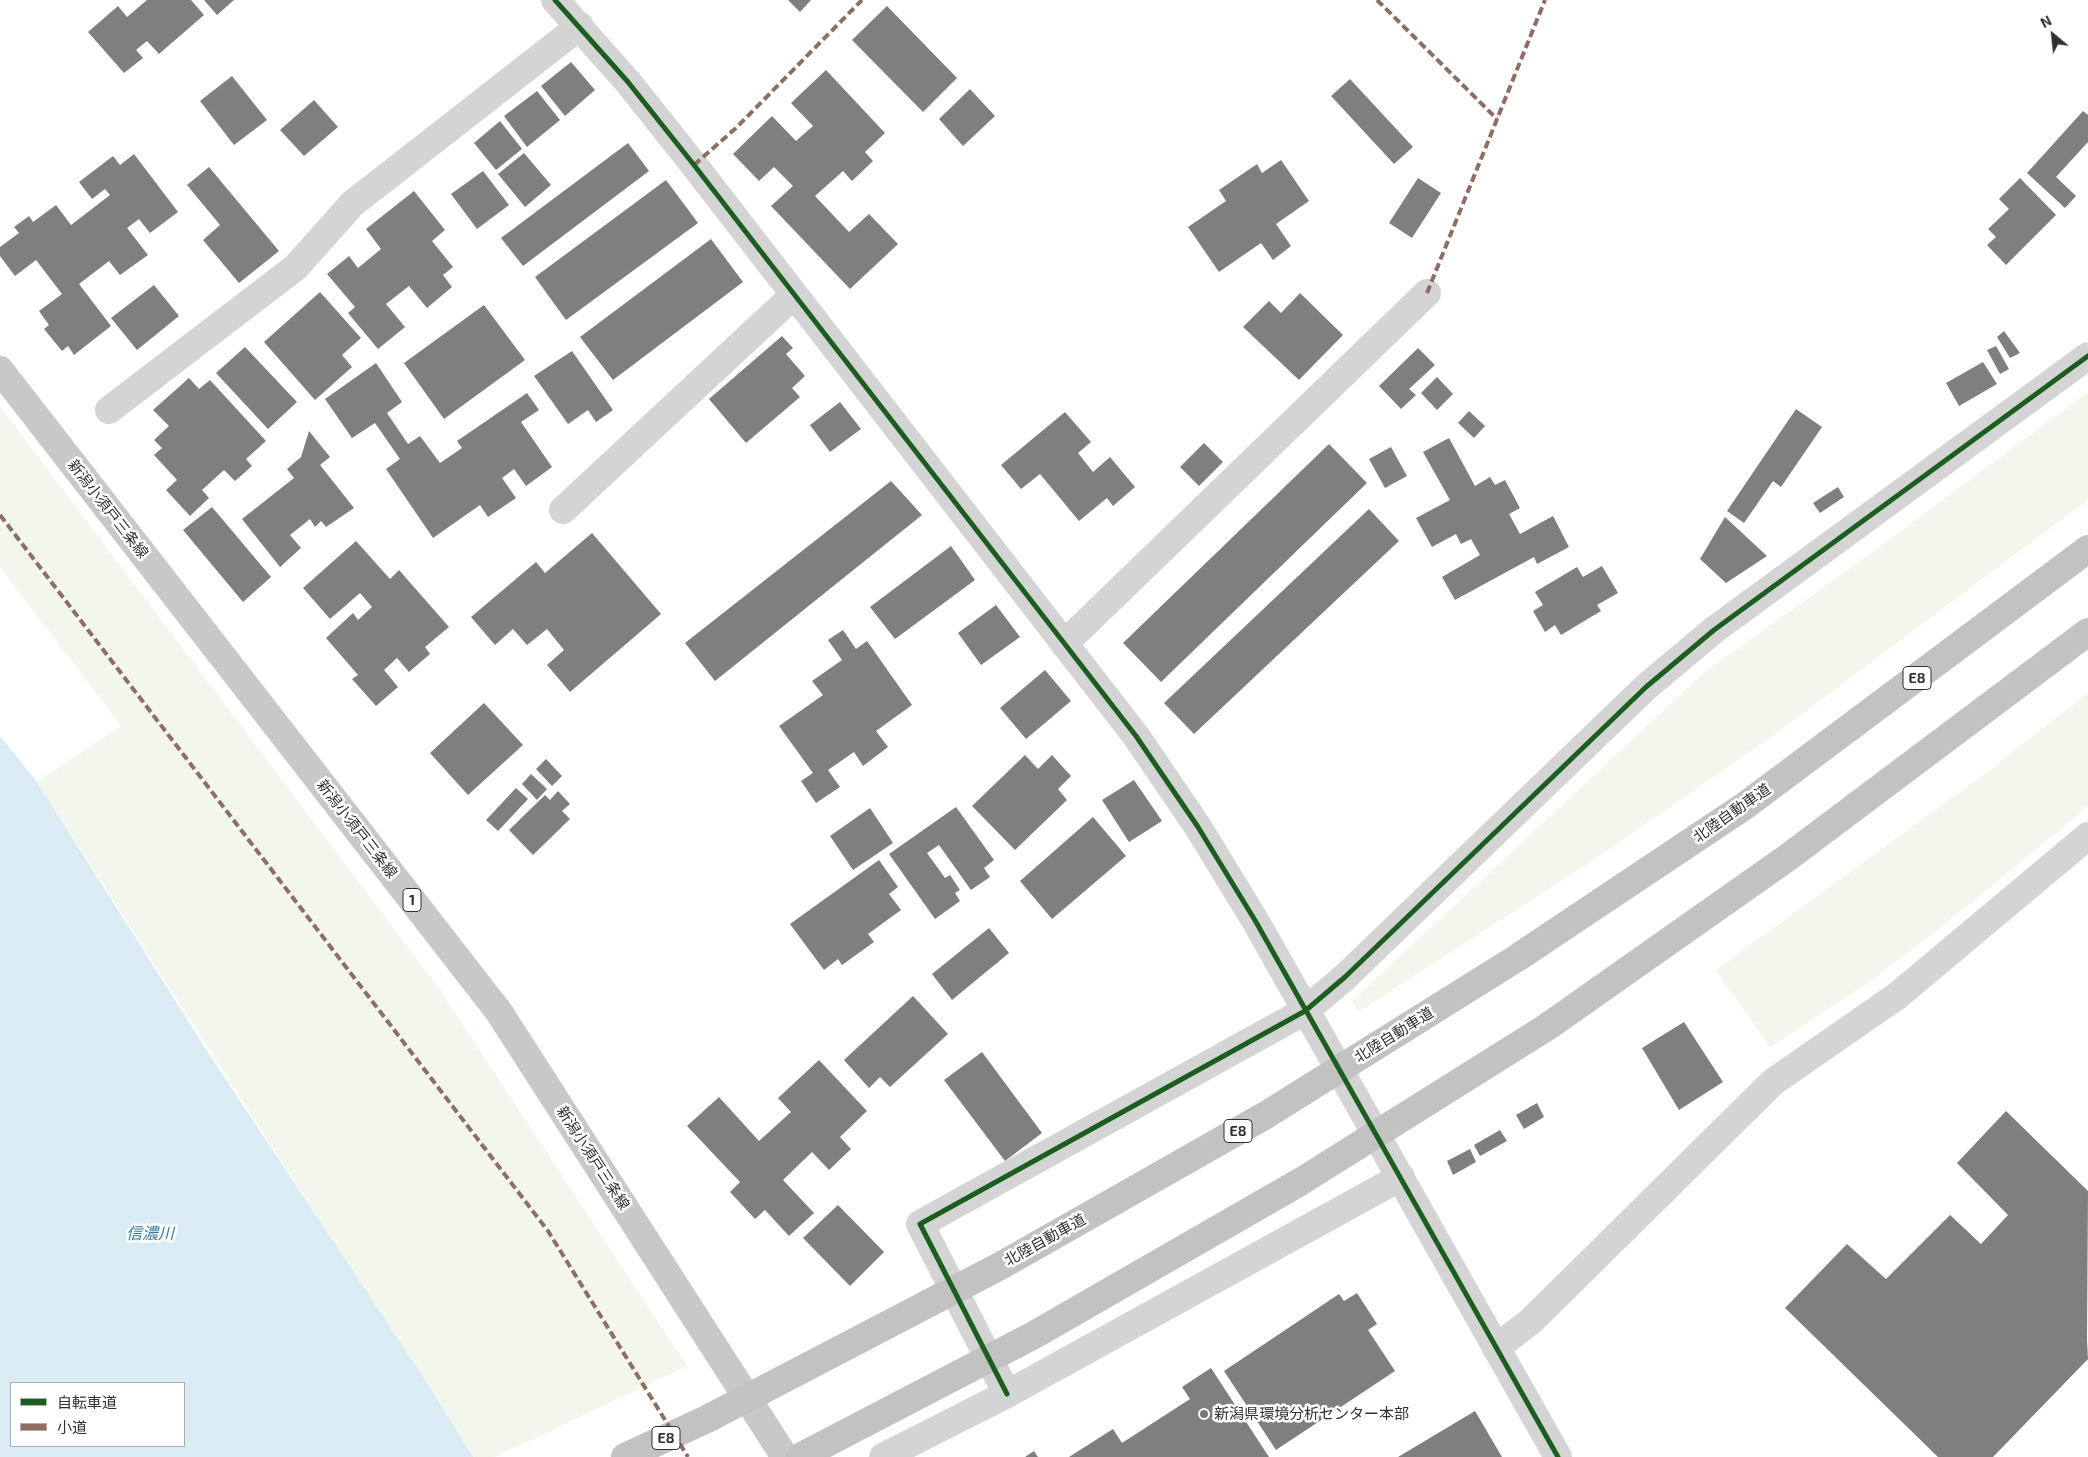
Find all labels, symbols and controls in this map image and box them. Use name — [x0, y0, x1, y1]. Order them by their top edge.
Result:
north arrow — [2028, 10, 2078, 60]
text: N — [2037, 11, 2054, 31]
street label: 新潟小須戸三条線 — [64, 456, 152, 562]
road number: E8 — [1903, 666, 1931, 690]
street label: 新潟小須戸三条線 — [313, 776, 401, 882]
street label: 北陸自動車道 — [1690, 780, 1774, 846]
road number: 1 — [403, 888, 421, 912]
street label: 北陸自動車道 — [1351, 1004, 1437, 1066]
street label: 新潟小須戸三条線 — [553, 1103, 633, 1213]
road number: E8 — [1224, 1120, 1252, 1142]
street label: 北陸自動車道 — [1001, 1210, 1089, 1270]
water label: 信濃川 — [126, 1224, 174, 1244]
legend — [10, 1382, 185, 1447]
text: 自転車道 — [57, 1393, 117, 1411]
place label: 新潟県環境分析センター本部 — [1214, 1405, 1409, 1423]
marker: 新潟県環境分析センター本部 — [1198, 1408, 1210, 1420]
text: 小道 — [57, 1418, 87, 1436]
road number: E8 — [652, 1426, 680, 1450]

